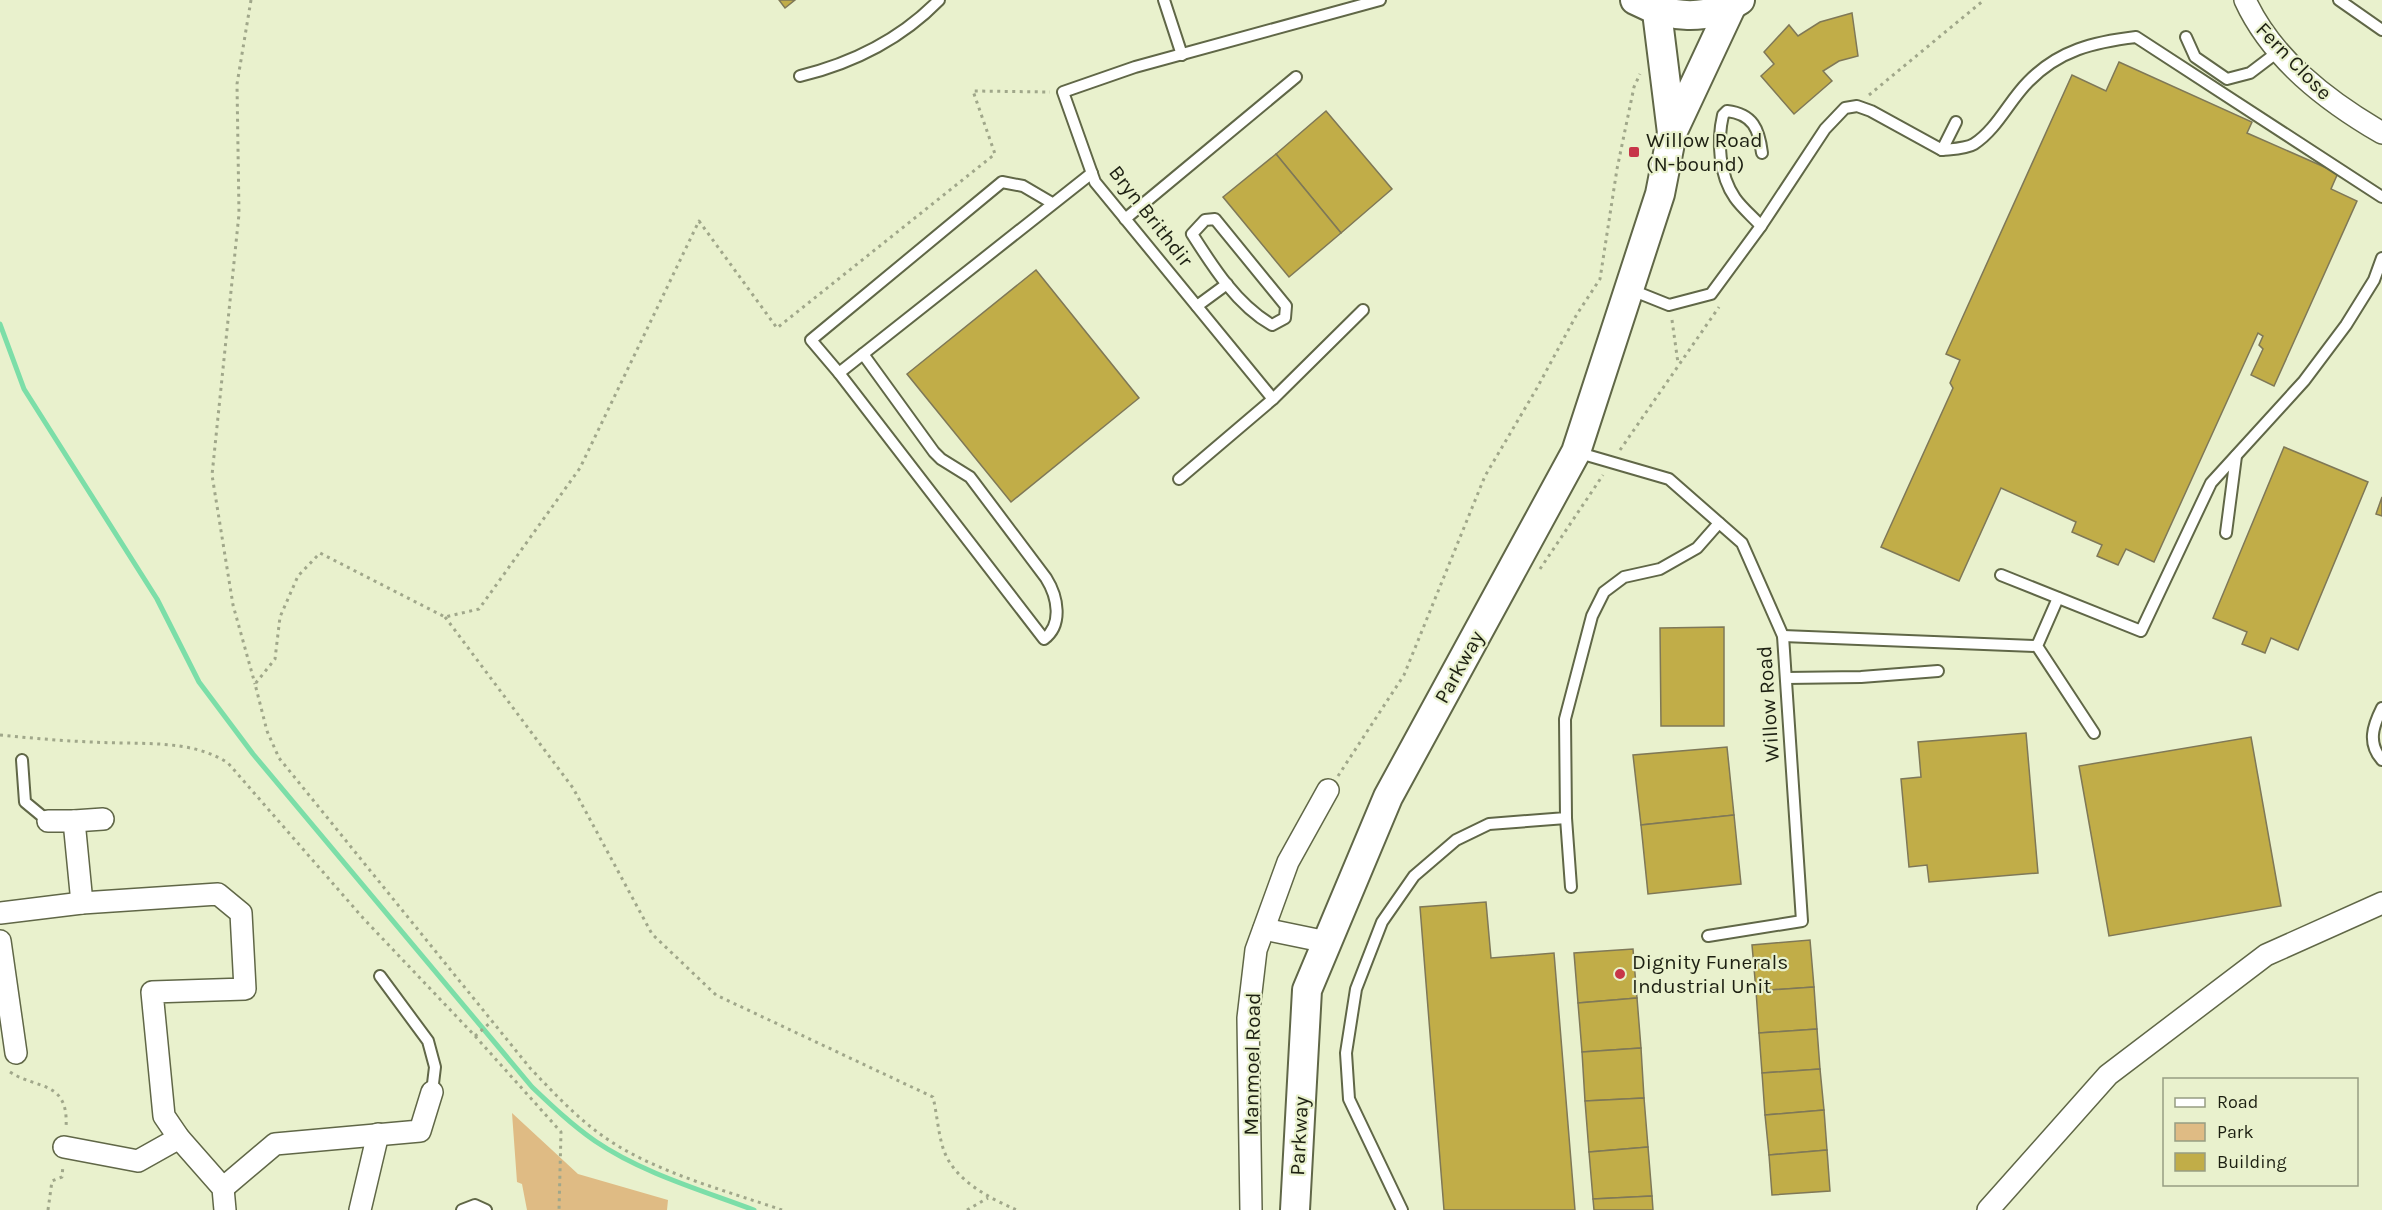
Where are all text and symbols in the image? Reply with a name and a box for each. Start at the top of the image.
street label: Fern Close [2251,17,2337,105]
place label: Willow Road (N-bound) [1646,128,1763,176]
marker: Willow Road (N-bound) [1627,145,1641,159]
street label: Bryn Brithdir [1104,161,1198,272]
street label: Parkway [1429,626,1489,707]
street label: Willow Road [1752,645,1784,763]
place label: Dignity Funerals Industrial Unit [1632,950,1788,998]
marker: Dignity Funerals Industrial Unit [1613,967,1627,981]
street label: Manmoel Road [1239,992,1265,1136]
legend [2163,1078,2358,1186]
text: Road [2217,1091,2258,1113]
street label: Parkway [1285,1096,1313,1176]
text: Park [2217,1121,2254,1143]
text: Building [2217,1151,2287,1173]

